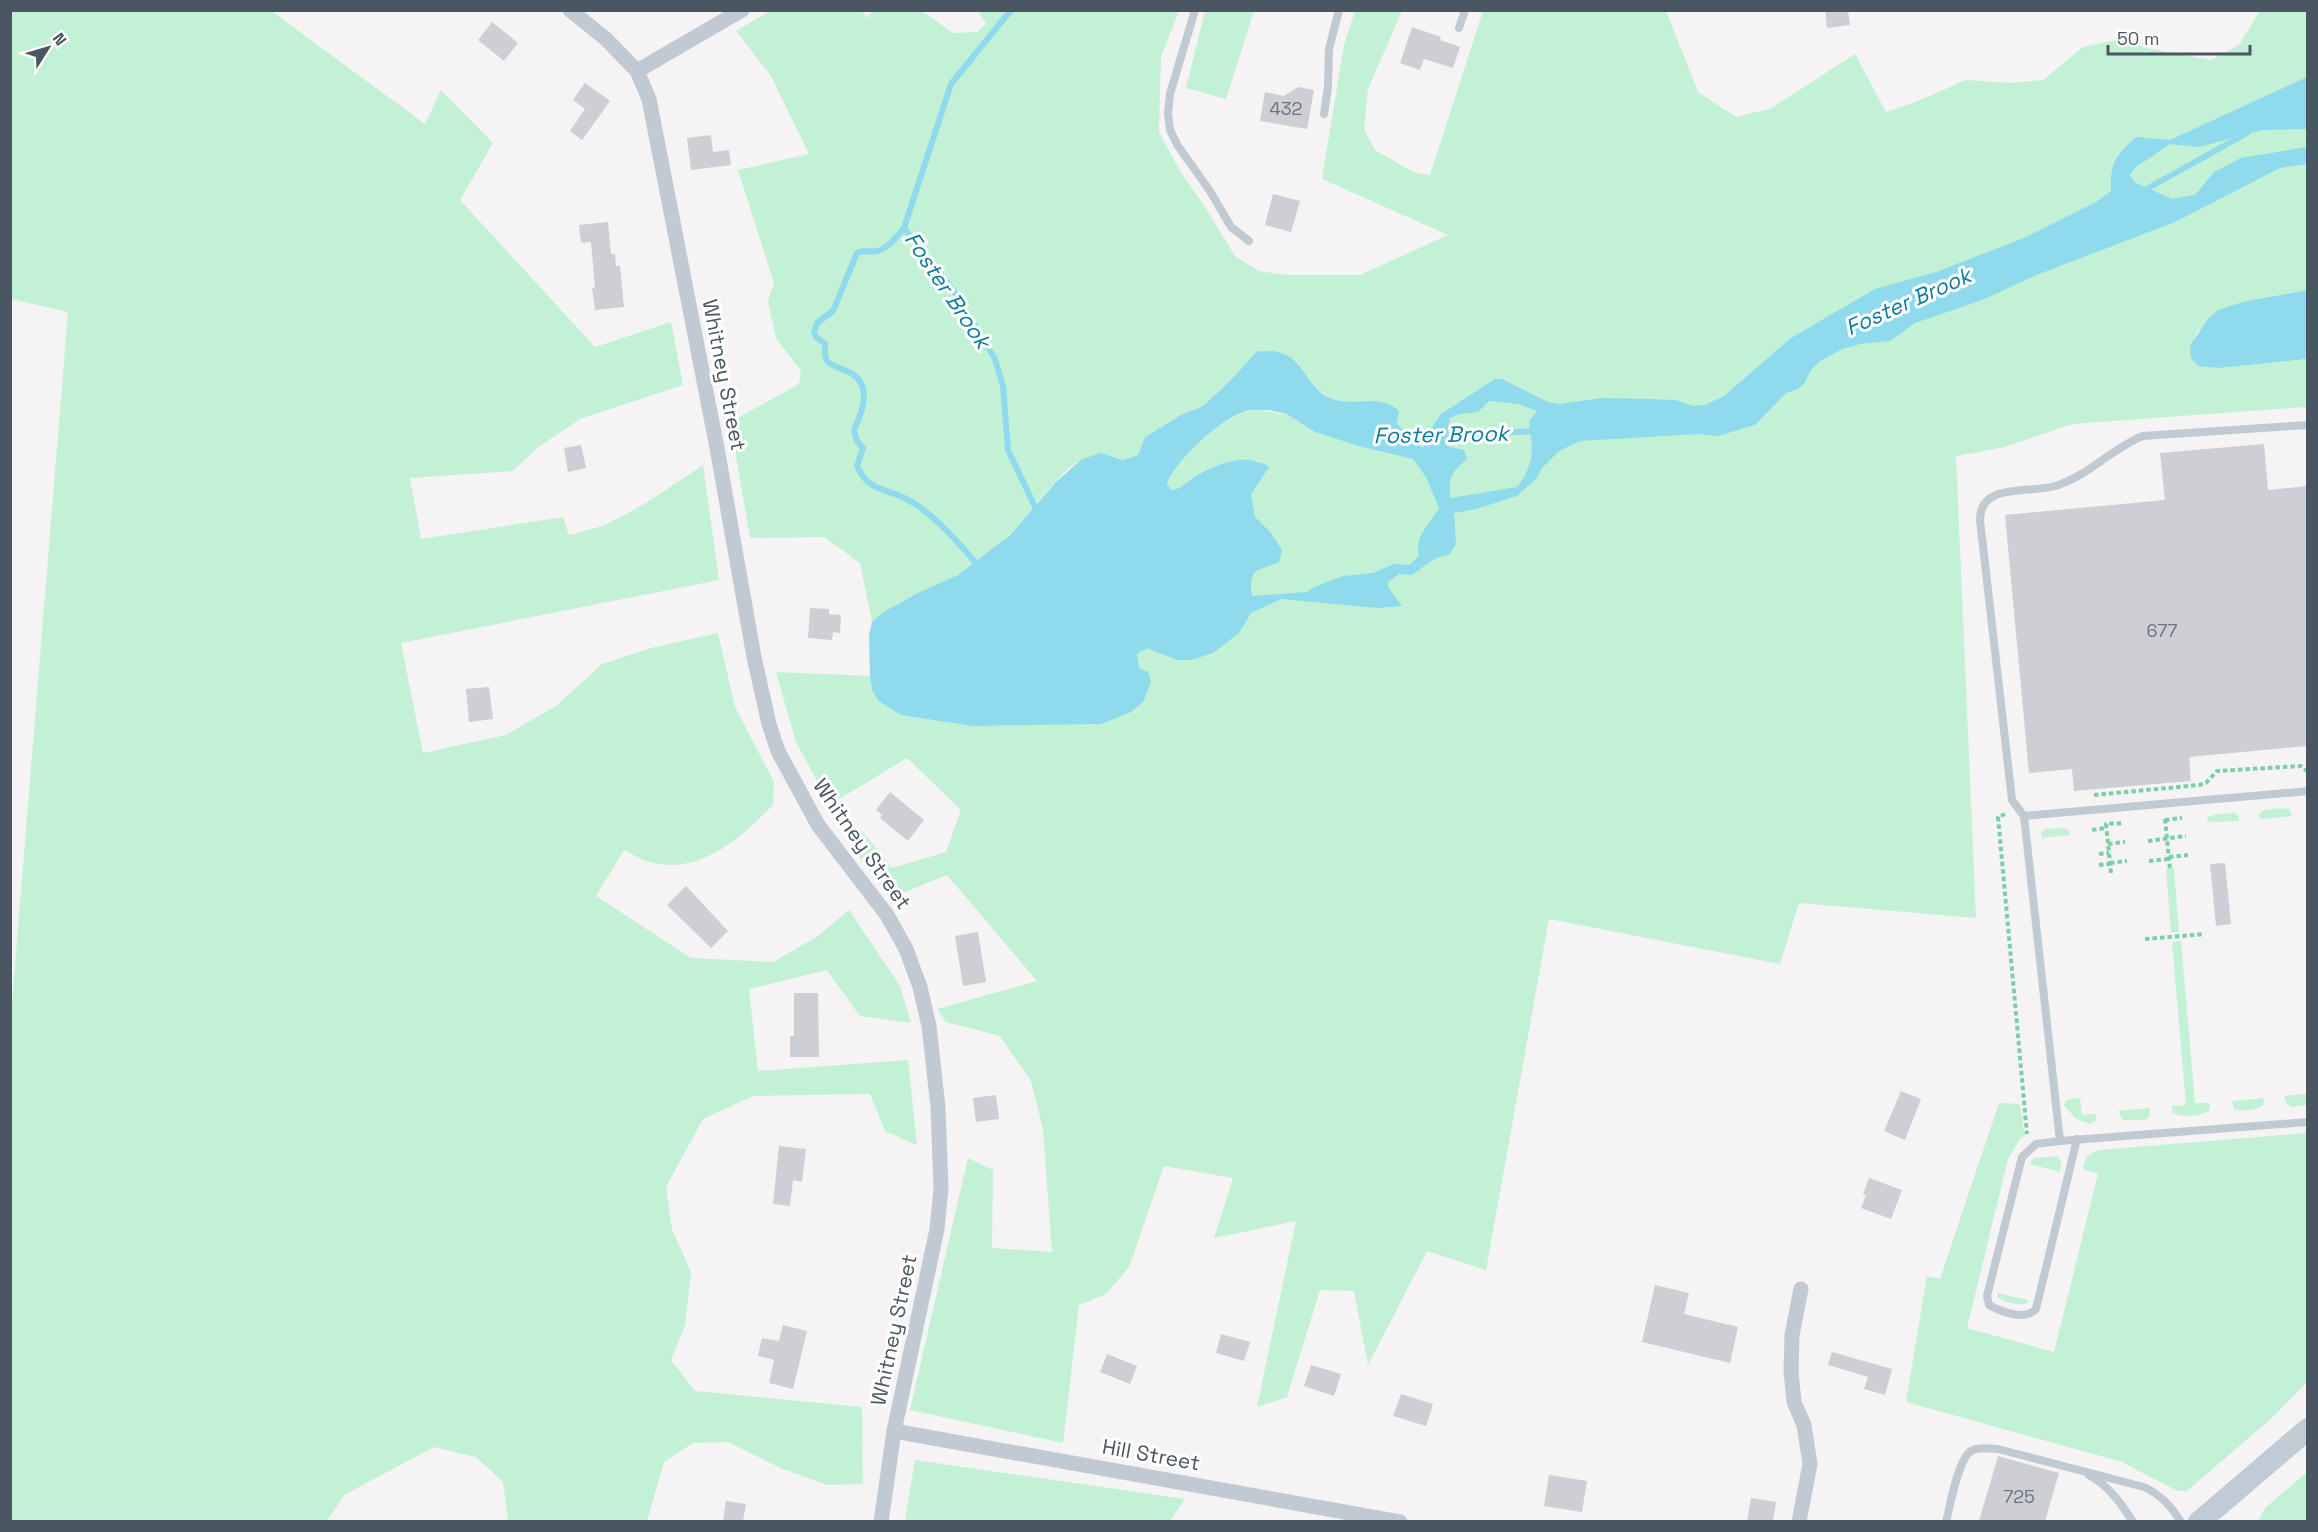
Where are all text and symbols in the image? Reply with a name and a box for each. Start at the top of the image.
north arrow [18,18,78,78]
scale bar [2108,18,2250,56]
text: 50 m [2117,27,2159,50]
text: N [48,29,71,50]
house number: 432 [1270,97,1302,120]
water label: Foster Brook [899,226,999,356]
water label: Foster Brook [1841,260,1977,341]
street label: Whitney Street [697,297,752,453]
water label: Foster Brook [1373,419,1511,449]
house number: 677 [2146,619,2178,642]
street label: Whitney Street [807,773,918,914]
street label: Whitney Street [864,1252,923,1408]
street label: Hill Street [1100,1433,1202,1476]
house number: 725 [2003,1485,2035,1508]

